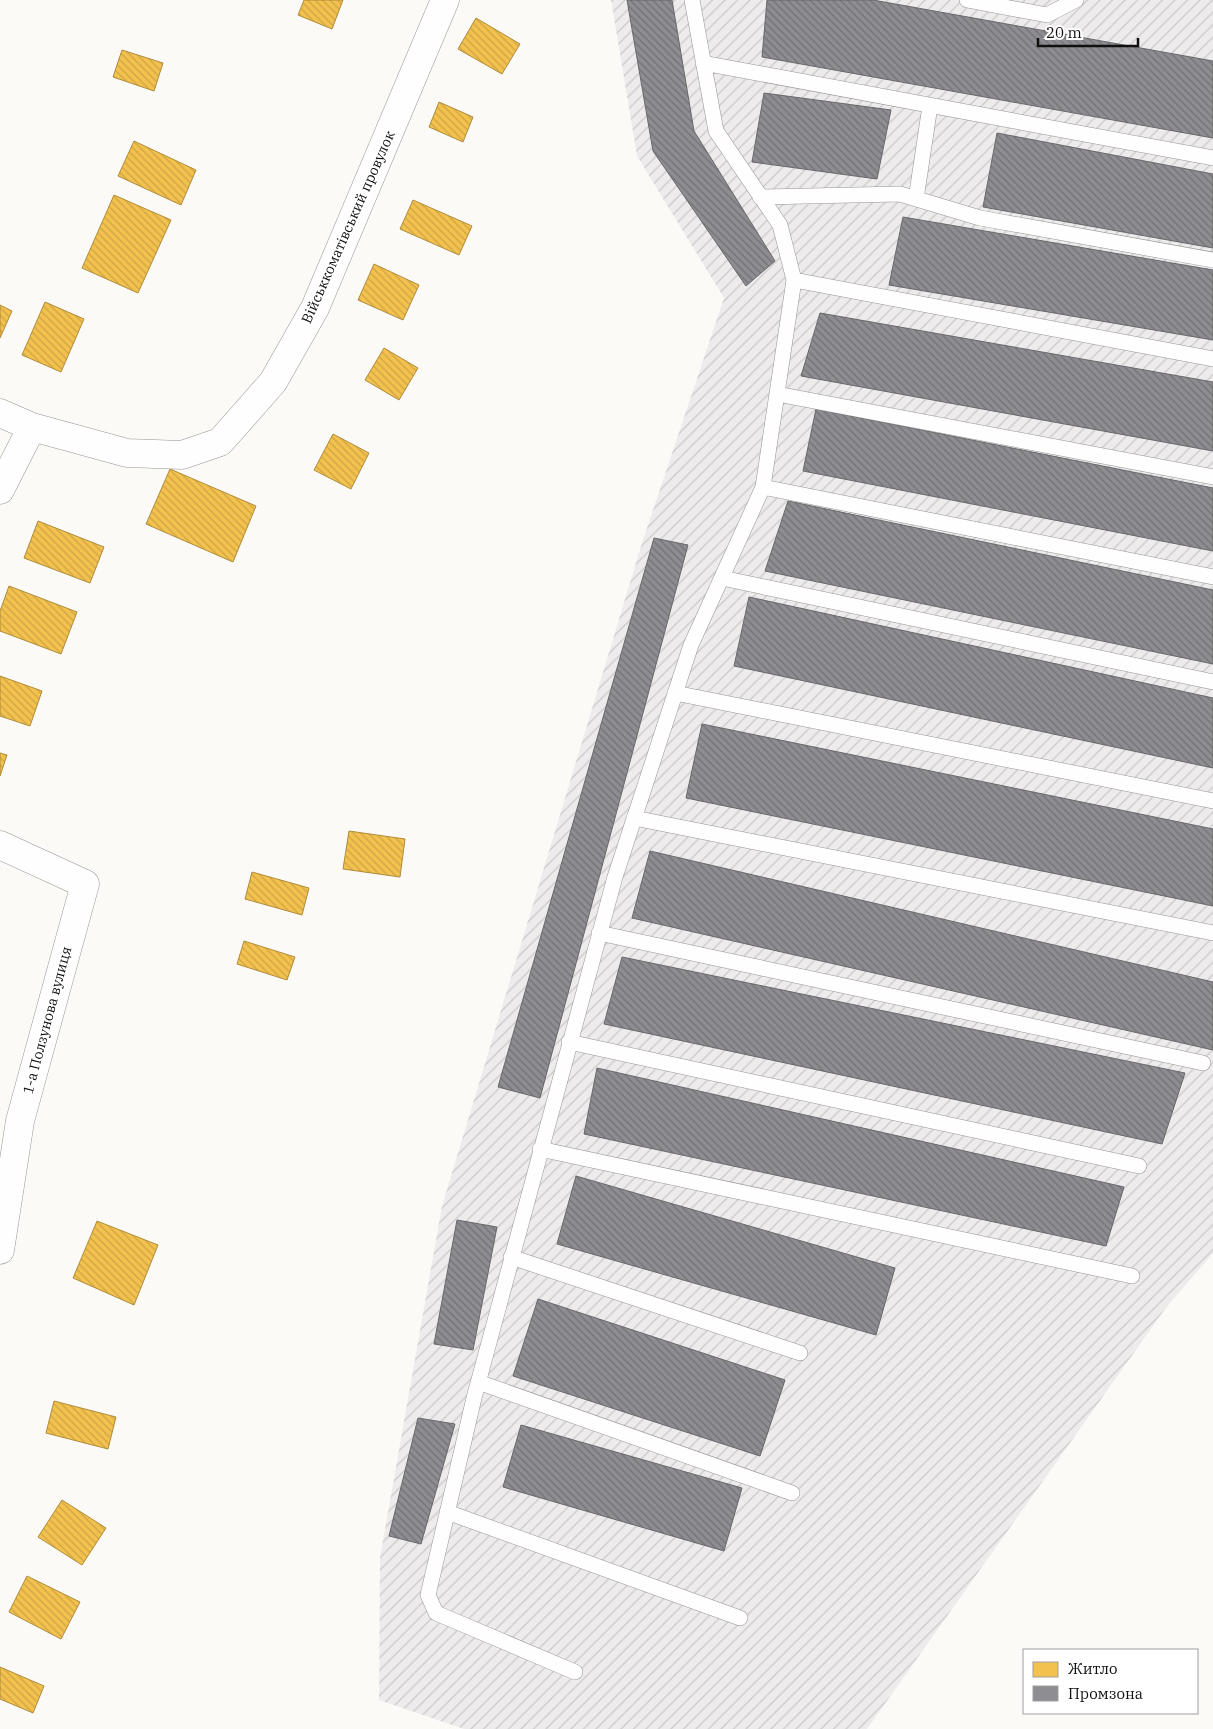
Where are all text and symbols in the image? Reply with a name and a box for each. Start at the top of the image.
scale bar [1038,15,1138,47]
text: 20 m [1046,23,1082,42]
street label: Військкоматівський провулок [297,128,399,326]
street label: 1-а Ползунова вулиця [19,944,75,1096]
legend [1023,1649,1198,1714]
text: Житло [1068,1659,1118,1678]
text: Промзона [1068,1684,1143,1703]

